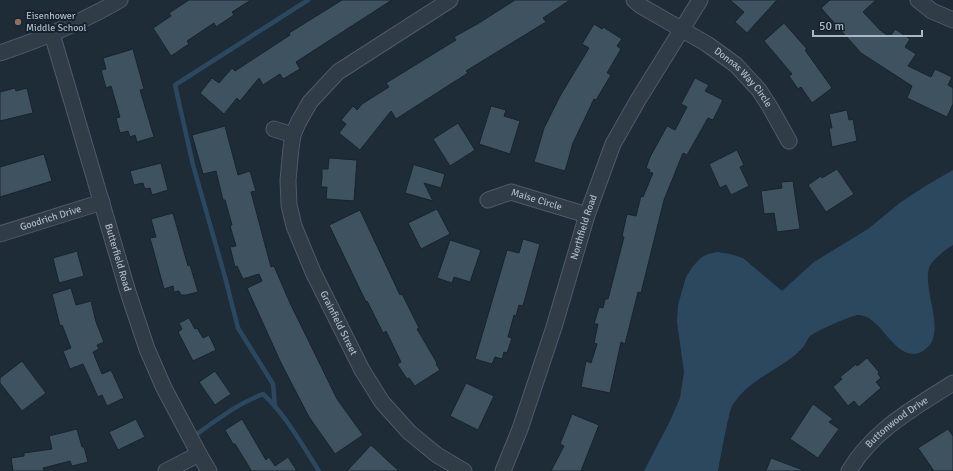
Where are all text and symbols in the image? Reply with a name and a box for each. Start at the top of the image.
place label: Eisenhower Middle School [26,10,87,34]
scale bar [813,12,922,38]
marker: Eisenhower Middle School [13,17,23,27]
text: 50 m [819,19,844,34]
street label: Donnas Way Circle [712,45,775,110]
street label: Maise Circle [510,186,563,213]
street label: Northfield Road [568,193,600,261]
street label: Goodrich Drive [18,203,83,233]
street label: Butterfield Road [102,222,134,293]
street label: Grainfield Street [317,289,360,358]
street label: Buttonwood Drive [863,394,930,450]

